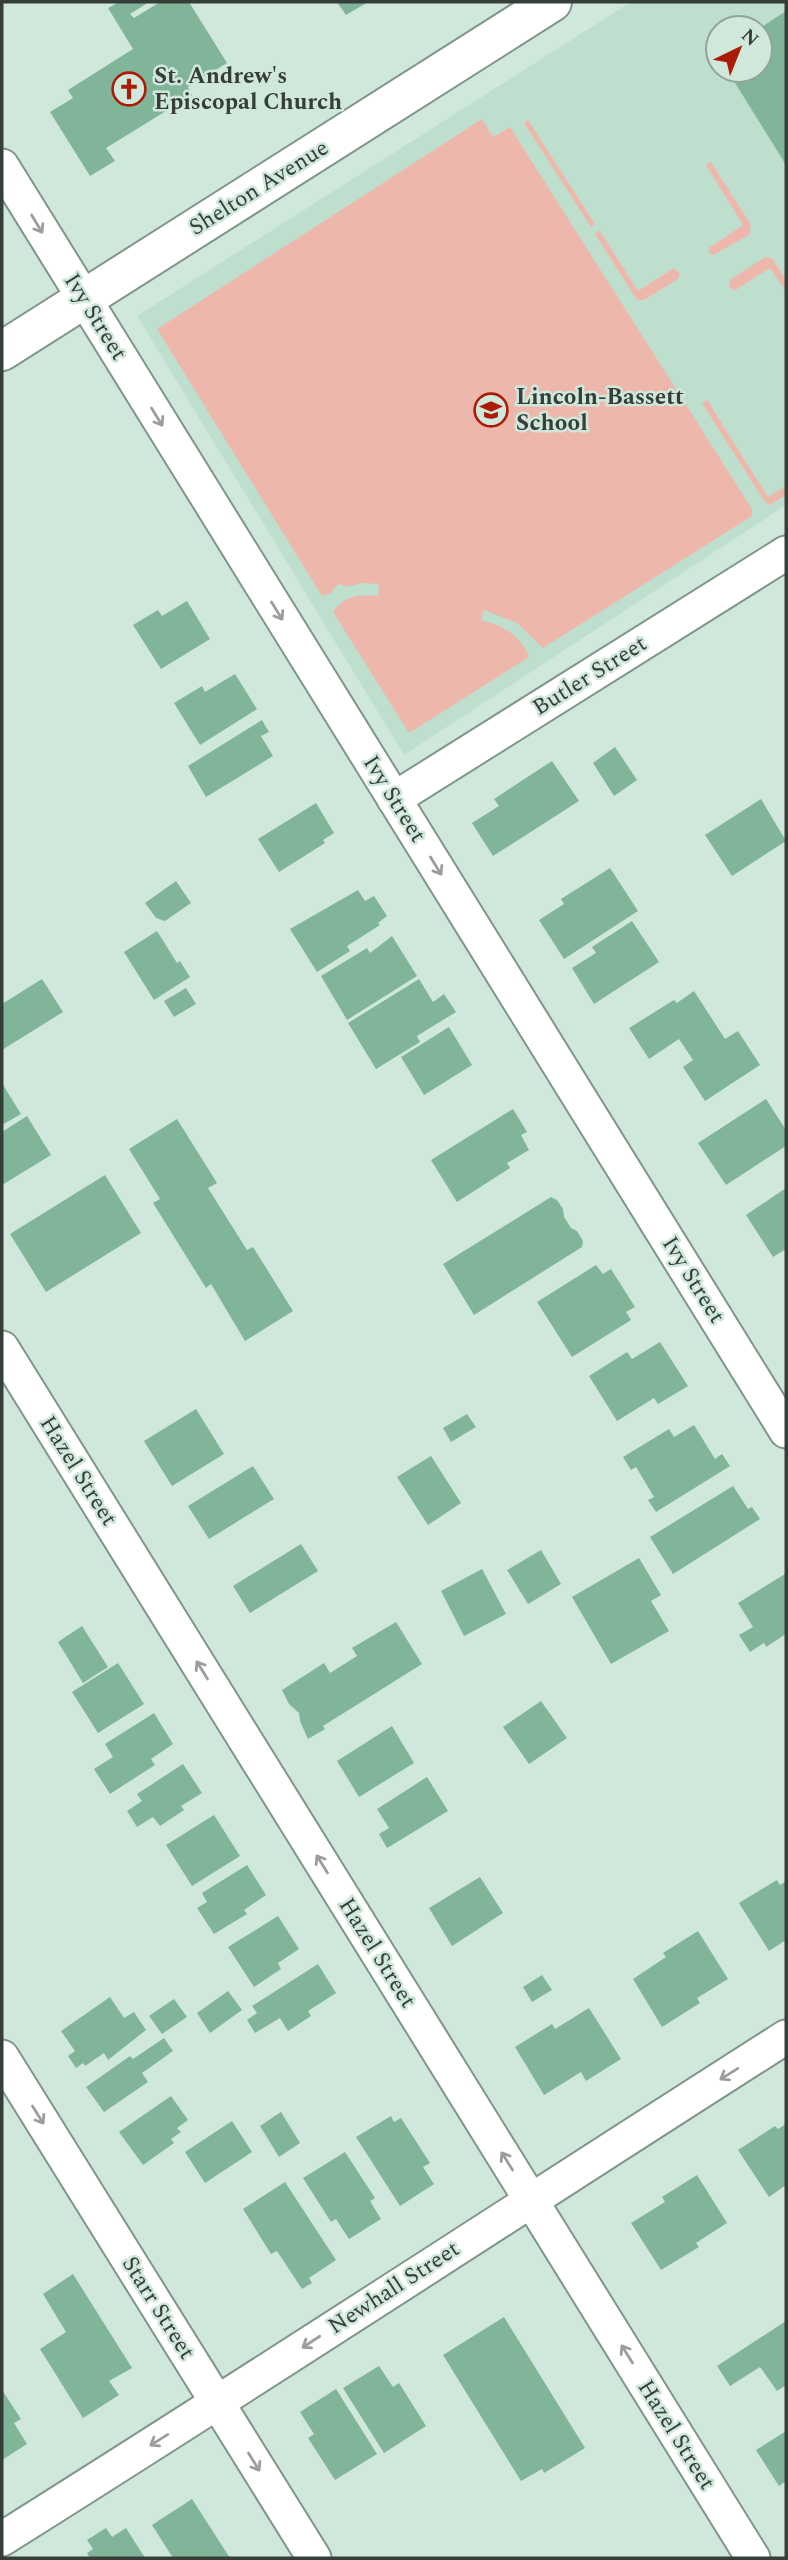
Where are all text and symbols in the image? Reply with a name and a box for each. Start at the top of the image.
north arrow [704,14,774,84]
text: N [734,22,765,54]
place label: St. Andrew's Episcopal Church [154,59,342,120]
church icon: St. Andrew's Episcopal Church [110,70,148,108]
street label: Shelton Avenue [182,131,336,245]
one-way arrow [31,213,45,233]
street label: Ivy Street [54,267,136,367]
place label: Lincoln-Bassett School [516,380,684,441]
school or university icon: Lincoln-Bassett School [472,391,510,429]
one-way arrow [150,407,164,427]
one-way arrow [270,600,284,620]
street label: Butler Street [526,627,654,725]
street label: Ivy Street [353,749,435,849]
one-way arrow [429,856,443,876]
street label: Ivy Street [652,1230,734,1330]
street label: Hazel Street [30,1409,126,1533]
one-way arrow [195,1661,209,1681]
one-way arrow [315,1854,329,1874]
street label: Hazel Street [329,1891,425,2015]
one-way arrow [719,2067,739,2081]
one-way arrow [30,2105,45,2124]
one-way arrow [499,2152,514,2171]
street label: Newhall Street [321,2232,467,2344]
street label: Starr Street [112,2249,204,2367]
one-way arrow [301,2336,321,2350]
one-way arrow [619,2345,633,2365]
street label: Hazel Street [628,2373,724,2497]
one-way arrow [150,2433,170,2447]
one-way arrow [247,2451,261,2471]

